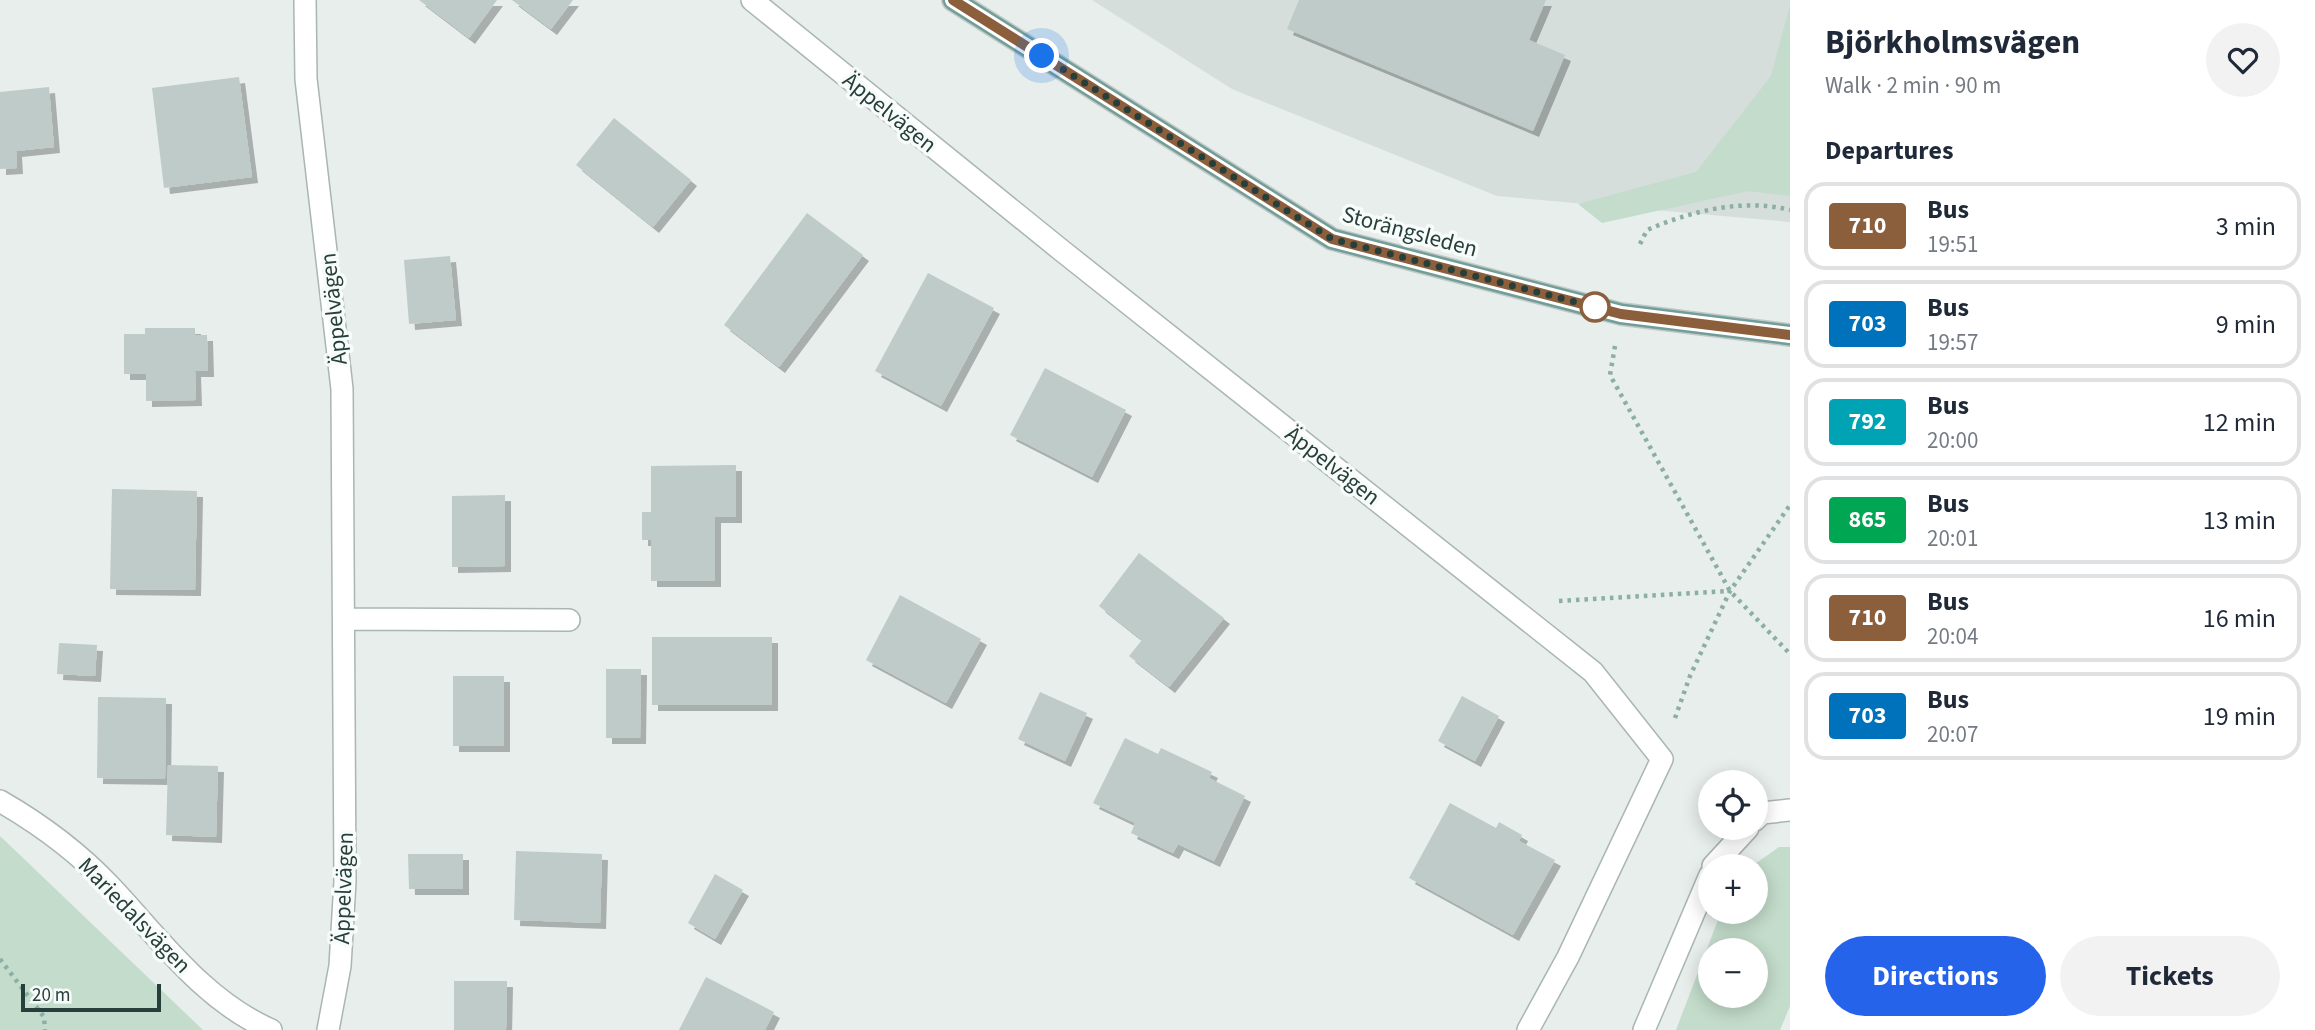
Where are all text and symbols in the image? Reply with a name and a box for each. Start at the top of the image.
text: Björkholmsvägen [1825,19,2080,66]
button: heart [2206,23,2280,97]
your location [1024,38,1059,73]
street label: Äppelvägen [836,64,944,161]
text: Walk · 2 min · 90 m [1825,69,2001,102]
text: Departures [1825,132,1953,169]
text: Bus [1927,191,1969,228]
street label: Storängsleden [1339,198,1481,265]
text: 710 [1848,208,1887,243]
text: 3 min [2216,208,2276,245]
text: 19:51 [1927,228,1978,261]
street label: Äppelvägen [311,251,356,367]
text: Bus [1927,289,1969,326]
unlabelled marker [1580,292,1610,322]
text: 703 [1848,306,1887,341]
text: 9 min [2216,306,2276,343]
text: 19:57 [1927,326,1978,359]
text: Bus [1927,387,1969,424]
text: 792 [1848,404,1887,439]
text: 12 min [2203,404,2276,441]
street label: Äppelvägen [1278,418,1387,513]
text: 20:00 [1927,424,1978,457]
text: Bus [1927,485,1969,522]
text: 865 [1848,502,1887,537]
text: 13 min [2203,502,2276,539]
text: 20:01 [1927,522,1978,555]
text: Bus [1927,583,1969,620]
text: 710 [1848,600,1887,635]
text: 16 min [2203,600,2276,637]
text: 20:04 [1927,620,1978,653]
text: Bus [1927,681,1969,718]
text: 703 [1848,698,1887,733]
text: 19 min [2203,698,2276,735]
text: 20:07 [1927,718,1978,751]
map controls [1698,770,1768,1008]
button: locate [1698,770,1768,840]
street label: Äppelvägen [325,831,362,945]
street label: Mariedalsvägen [71,850,199,981]
button: + [1698,854,1768,924]
button: Directions [1825,936,2046,1016]
button: Tickets [2060,936,2280,1016]
button: − [1698,938,1768,1008]
scale bar [21,981,161,1013]
text: 20 m [32,982,70,1009]

